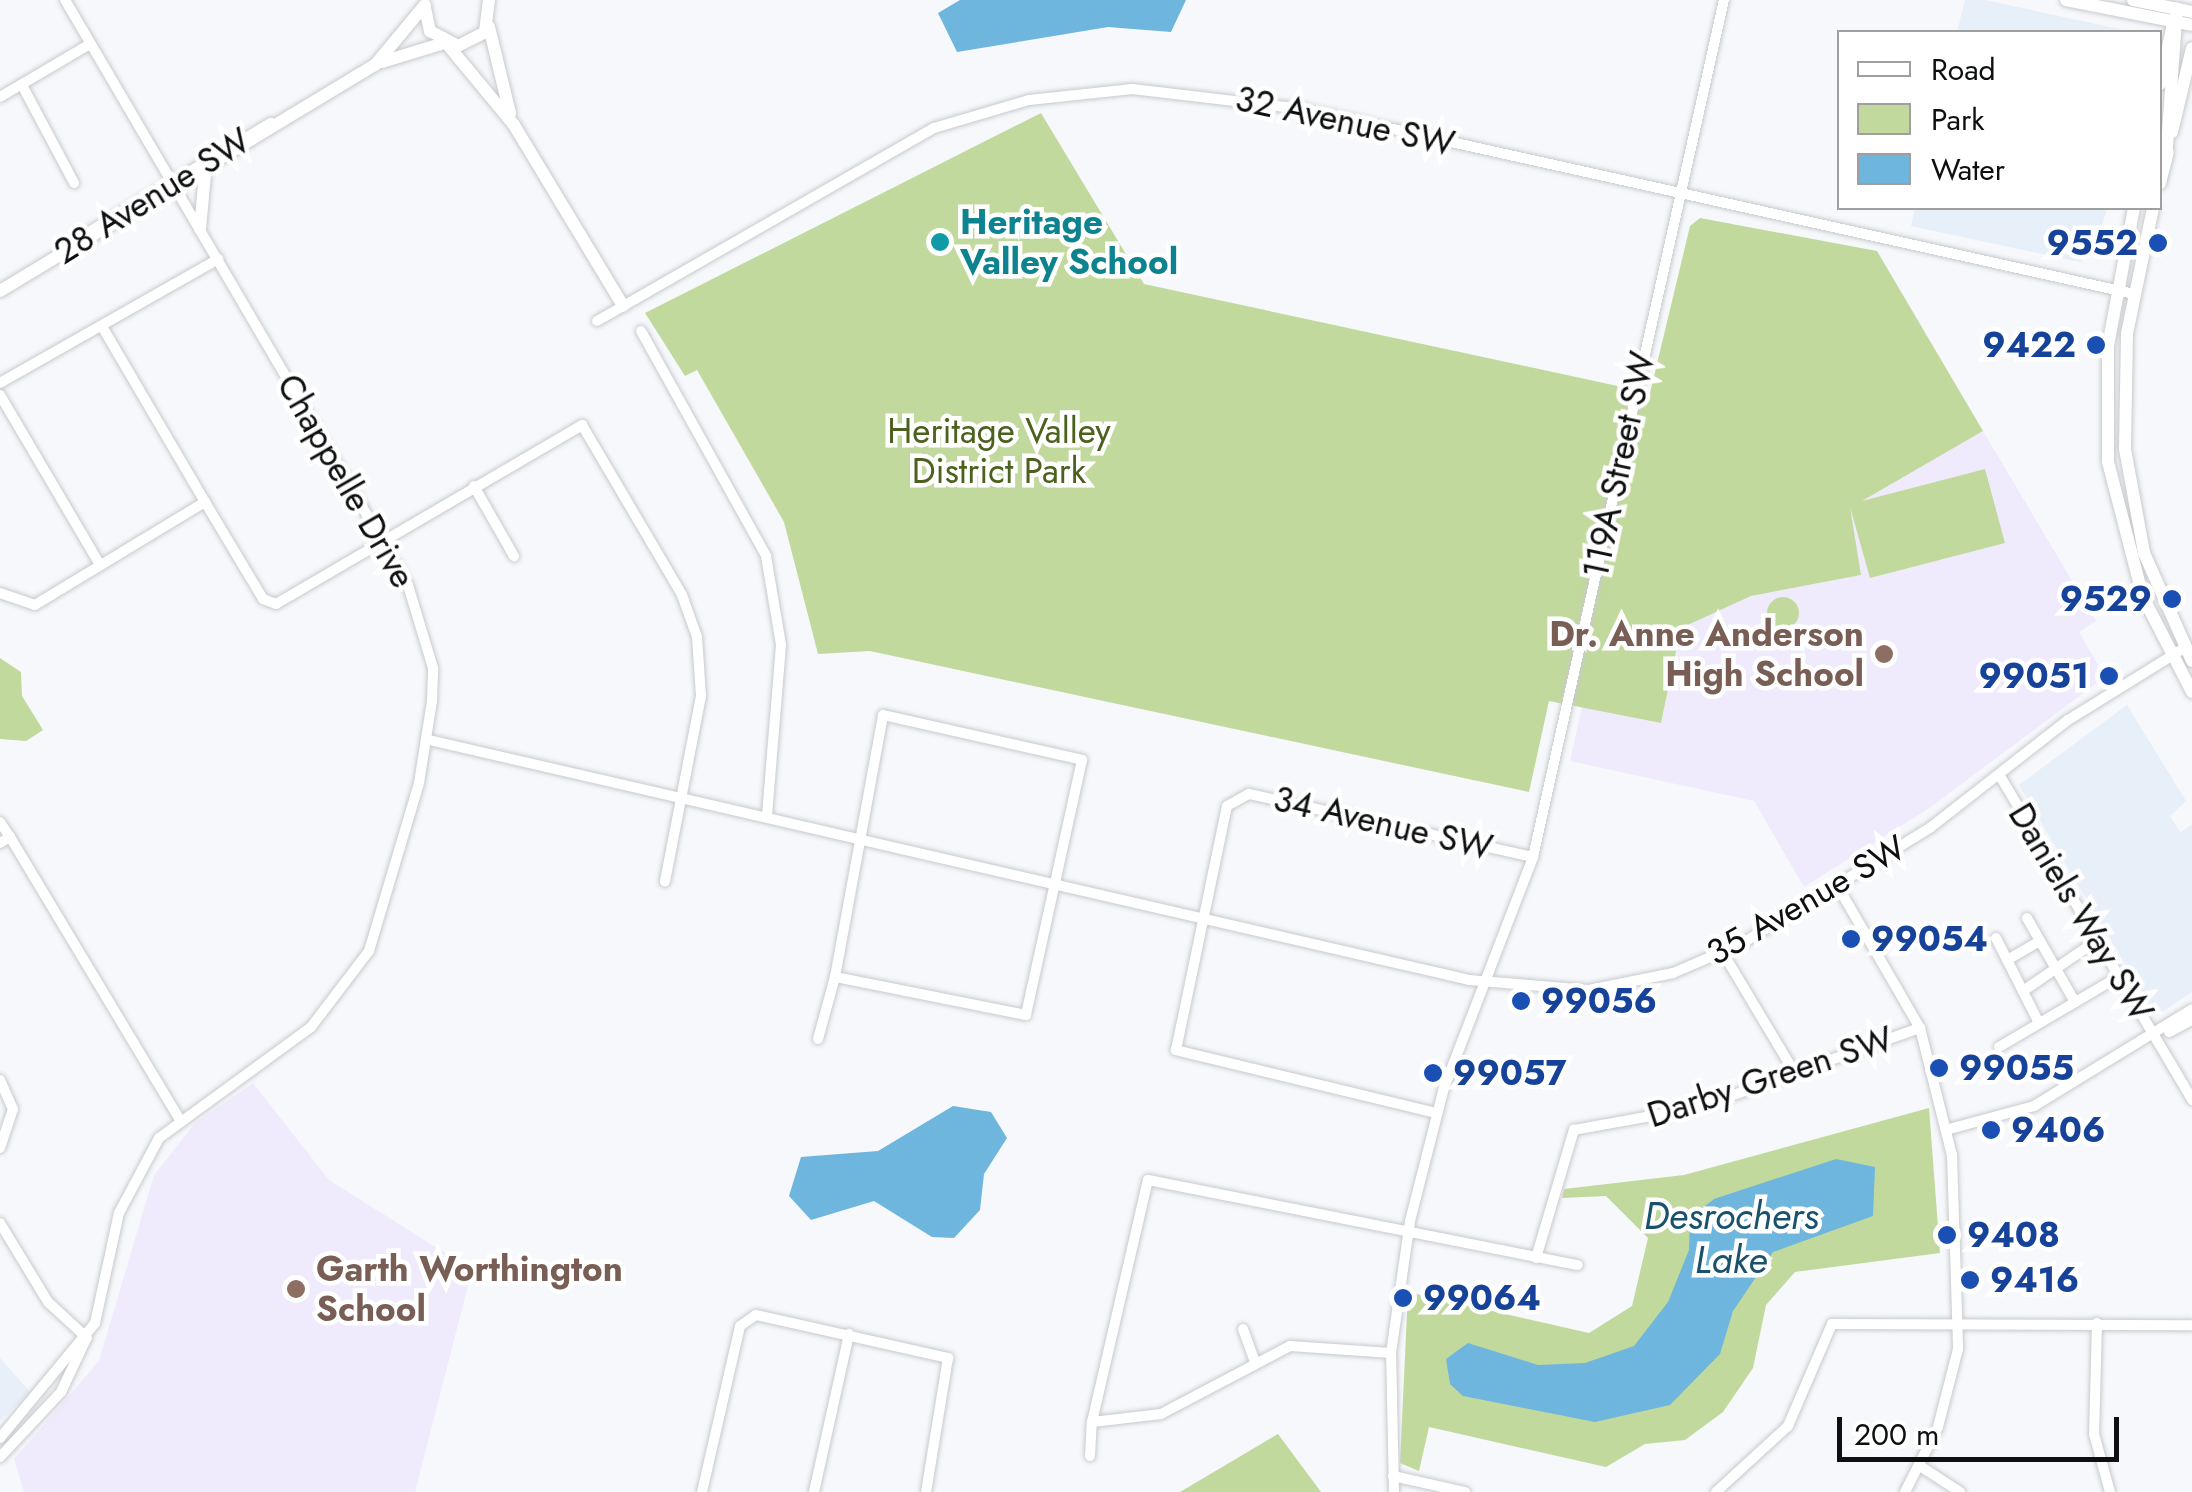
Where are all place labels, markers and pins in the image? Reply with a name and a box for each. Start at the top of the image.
place label: Heritage Valley School [960,201,1178,283]
place label: 9552 [2046,222,2138,264]
marker: Heritage Valley School [929,231,951,253]
marker: 9552 [2147,232,2169,254]
place label: 9422 [1982,324,2076,366]
marker: 9422 [2085,334,2107,356]
place label: 9529 [2060,578,2152,620]
marker: 9529 [2161,588,2183,610]
place label: Dr. Anne Anderson High School [1549,613,1864,695]
marker: Dr. Anne Anderson High School [1873,643,1895,665]
place label: 99051 [1979,655,2089,697]
marker: 99051 [2098,665,2120,687]
place label: 99054 [1871,918,1988,960]
marker: 99054 [1840,928,1862,950]
place label: 99056 [1541,980,1657,1022]
marker: 99056 [1510,990,1532,1012]
place label: 99055 [1959,1047,2074,1089]
place label: 99057 [1453,1052,1567,1094]
marker: 99055 [1928,1057,1950,1079]
marker: 99057 [1422,1062,1444,1084]
place label: 9406 [2011,1109,2105,1151]
marker: 9406 [1980,1119,2002,1141]
place label: 9408 [1967,1214,2060,1256]
marker: 9408 [1936,1224,1958,1246]
place label: Garth Worthington School [316,1248,623,1330]
place label: 9416 [1990,1259,2079,1301]
marker: 9416 [1959,1269,1981,1291]
place label: 99064 [1423,1277,1541,1319]
marker: Garth Worthington School [285,1278,307,1300]
marker: 99064 [1392,1287,1414,1309]

